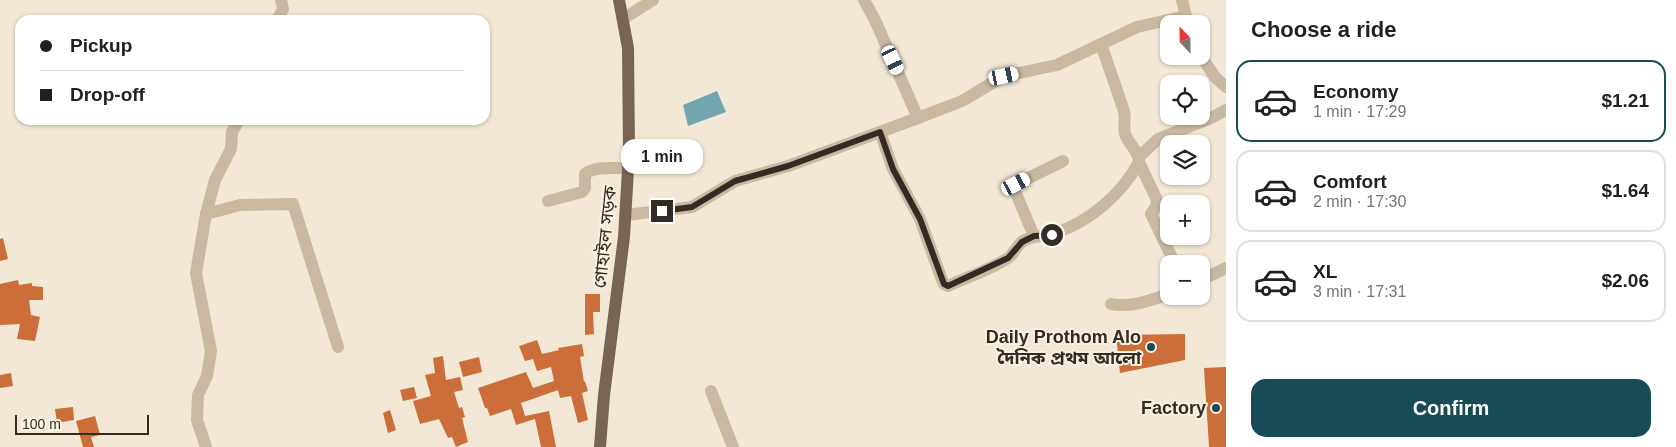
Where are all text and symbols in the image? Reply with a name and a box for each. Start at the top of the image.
north arrow [1160,15,1210,65]
map controls [1160,15,1210,305]
text: Choose a ride [1251,17,1396,42]
text: Pickup [70,35,132,56]
car [879,43,906,77]
car [987,66,1020,86]
button: locate [1160,75,1210,125]
icon: car [1253,79,1298,124]
text: Economy [1313,81,1399,102]
text: Drop-off [70,84,145,105]
text: $1.21 [1601,90,1649,111]
text: 1 min · 17:29 [1313,103,1406,120]
button: layers [1160,135,1210,185]
callout: 1 min [621,138,703,174]
text: 1 min [641,148,683,165]
icon: car [1253,169,1298,214]
car [999,171,1032,197]
text: Comfort [1313,171,1387,192]
text: $1.64 [1601,180,1649,201]
street label: গোহাইল সড়ক [590,184,620,289]
text: 2 min · 17:30 [1313,193,1406,210]
button: + [1160,195,1210,245]
route end [651,200,673,222]
route start [1041,224,1063,246]
button: − [1160,255,1210,305]
icon: car [1253,259,1298,304]
text: XL [1313,261,1337,282]
text: $2.06 [1601,270,1649,291]
text: 3 min · 17:31 [1313,283,1406,300]
place label: Daily Prothom Alo দৈনিক প্রথম আলো [986,327,1142,368]
marker: Daily Prothom Alo দৈনিক প্রথম আলো [1145,341,1157,353]
button: Confirm [1251,379,1651,437]
place label: Factory [1141,398,1206,418]
marker: Factory [1210,402,1222,414]
scale bar [15,412,149,435]
text: 100 m [22,416,61,432]

